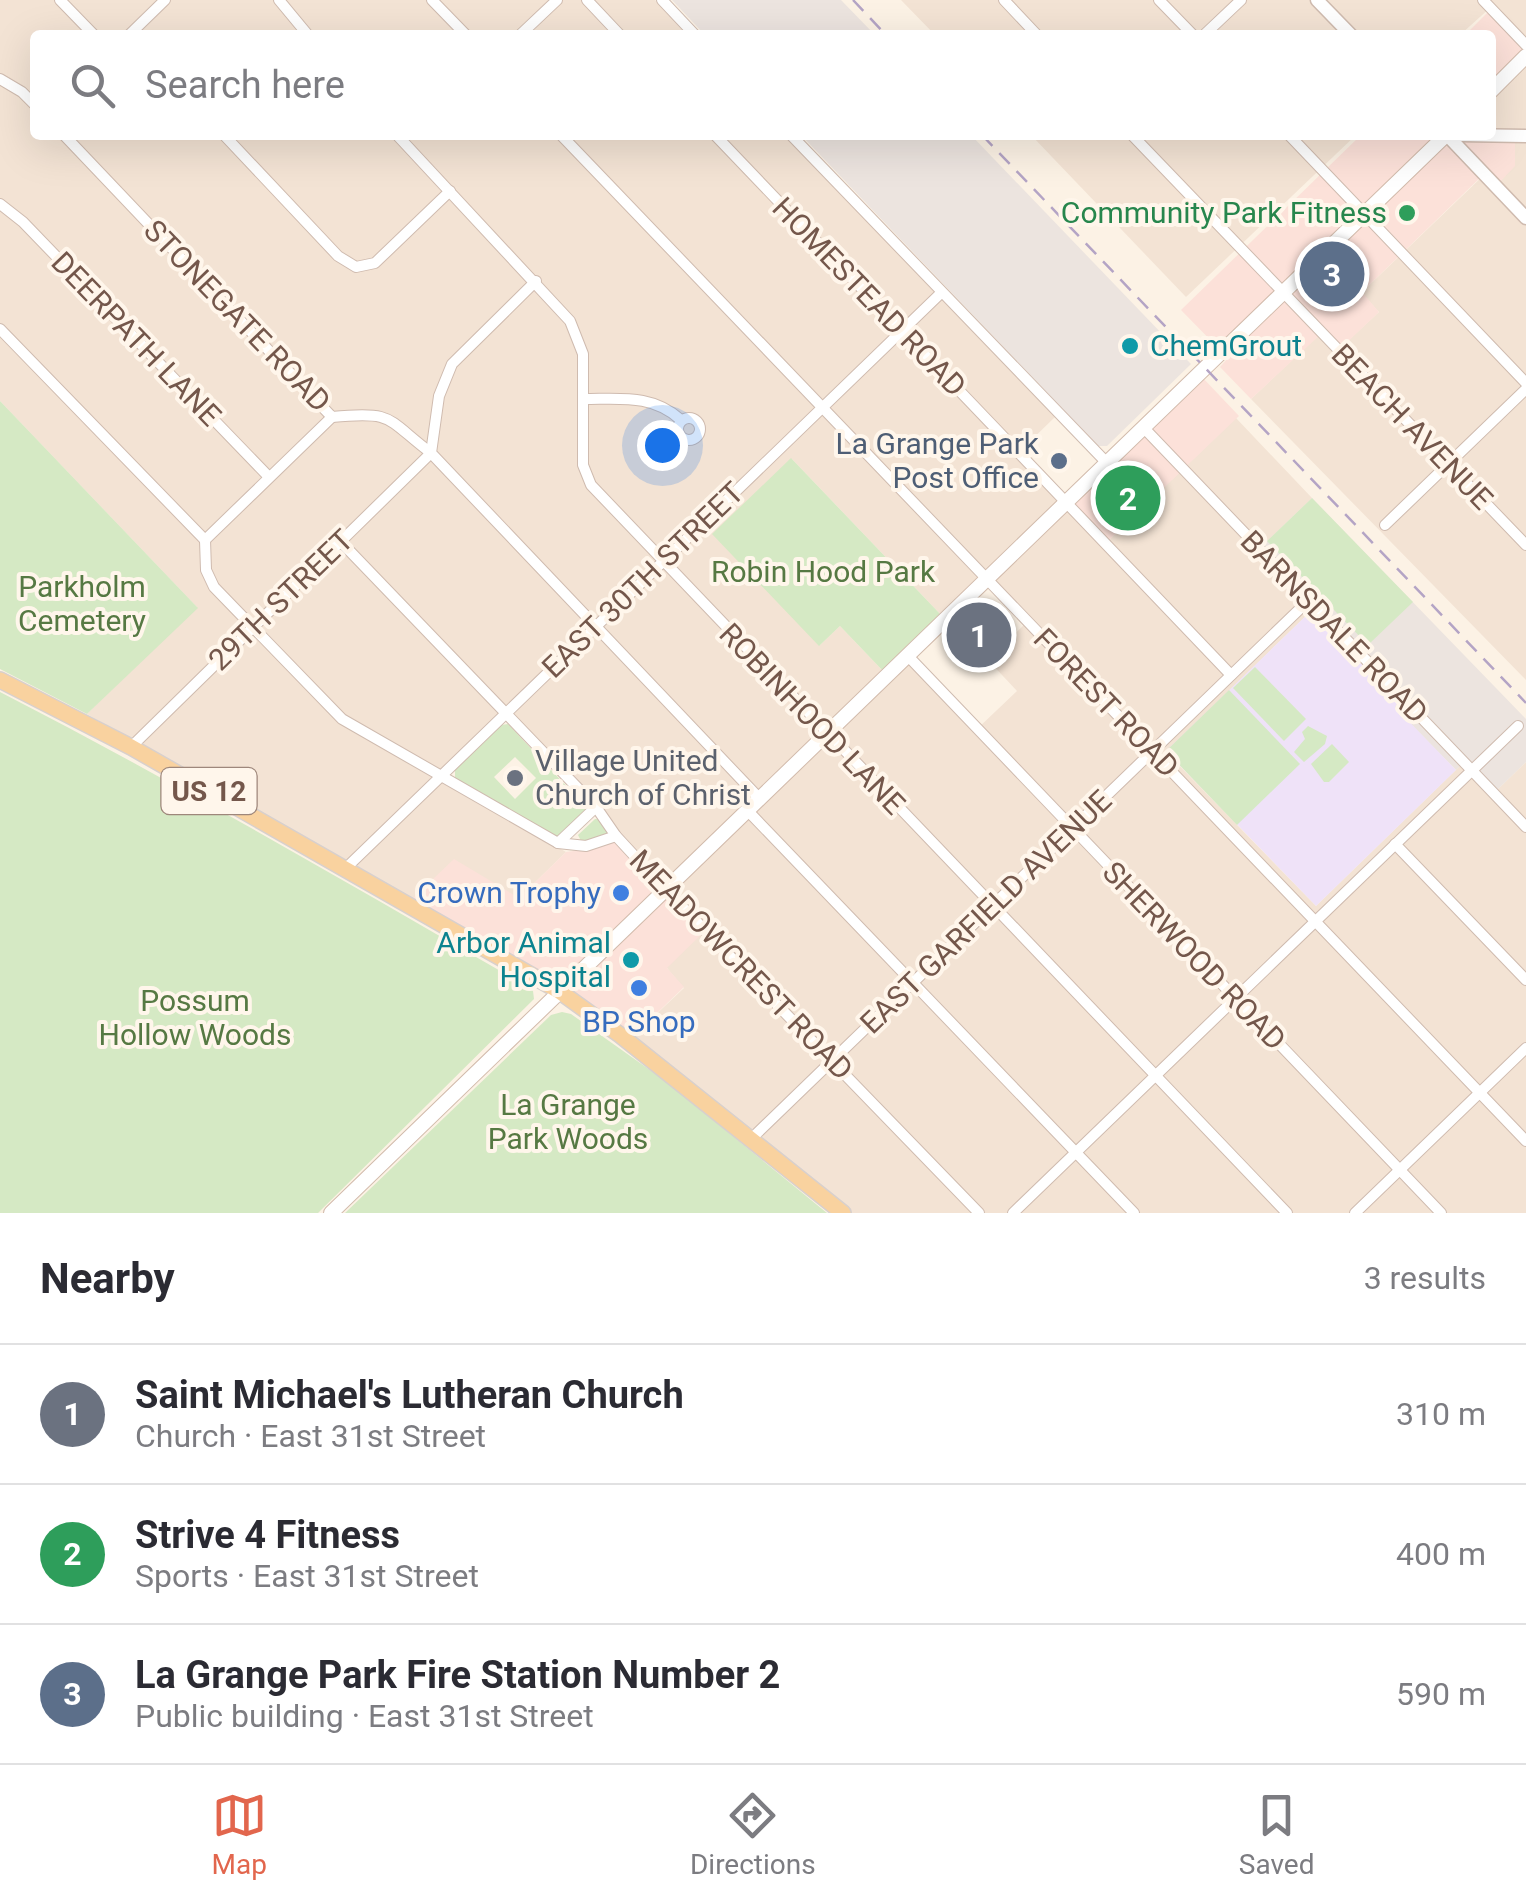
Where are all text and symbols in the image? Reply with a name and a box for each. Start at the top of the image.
search box [30,30,1496,140]
icon: search [65,58,120,113]
text: Search here [145,63,345,107]
street label: HOMESTEAD ROAD [765,190,973,403]
place label: Community Park Fitness [1061,195,1387,230]
marker: Community Park Fitness [1396,202,1418,224]
street label: STONEGATE ROAD [137,213,338,419]
pin: 3 [1300,236,1364,312]
street label: DEERPATH LANE [45,244,228,433]
place label: ChemGrout [1150,328,1302,363]
marker: ChemGrout [1119,335,1141,357]
street label: BEACH AVENUE [1325,337,1500,516]
your location [637,420,688,471]
place label: La Grange Park Post Office [836,426,1040,495]
marker: La Grange Park Post Office [1048,450,1070,472]
pin: 2 [1096,460,1160,536]
street label: EAST 30TH STREET [535,475,751,685]
street label: 29TH STREET [201,522,360,677]
street label: BARNSDALE ROAD [1234,523,1435,730]
park label: Robin Hood Park [711,554,936,589]
park label: Parkholm Cemetery [18,569,146,638]
pin: 1 [946,598,1012,672]
street label: ROBINHOOD LANE [712,616,912,821]
street label: FOREST ROAD [1027,621,1186,784]
place label: Village United Church of Christ [535,743,751,812]
marker: Village United Church of Christ [504,767,526,789]
road number: US 12 [162,768,256,814]
street label: EAST GARFIELD AVENUE [853,783,1118,1041]
street label: MEADOWCREST ROAD [623,843,860,1087]
street label: SHERWOOD ROAD [1096,854,1293,1057]
place label: Crown Trophy [417,875,601,910]
marker: Crown Trophy [610,882,632,904]
place label: Arbor Animal Hospital [436,925,611,994]
marker: Arbor Animal Hospital [620,949,642,971]
marker: BP Shop [628,977,650,999]
park label: Possum Hollow Woods [99,983,291,1052]
place label: BP Shop [582,1004,696,1039]
park label: La Grange Park Woods [488,1087,648,1156]
text: Nearby [40,1254,175,1303]
text: 3 results [1364,1259,1486,1297]
text: Saint Michael's Lutheran Church [135,1373,684,1417]
text: 1 [63,1395,82,1433]
text: 310 m [1396,1395,1486,1433]
text: Church · East 31st Street [135,1417,486,1455]
text: Strive 4 Fitness [135,1513,400,1557]
text: 2 [63,1535,82,1573]
text: 400 m [1396,1535,1486,1573]
text: Sports · East 31st Street [135,1557,479,1595]
text: La Grange Park Fire Station Number 2 [135,1653,780,1697]
text: 3 [63,1675,82,1713]
text: 590 m [1396,1675,1486,1713]
text: Public building · East 31st Street [135,1697,594,1735]
tab: Map [212,1788,267,1881]
tab: Directions [690,1788,816,1881]
tab: Saved [1239,1788,1314,1881]

